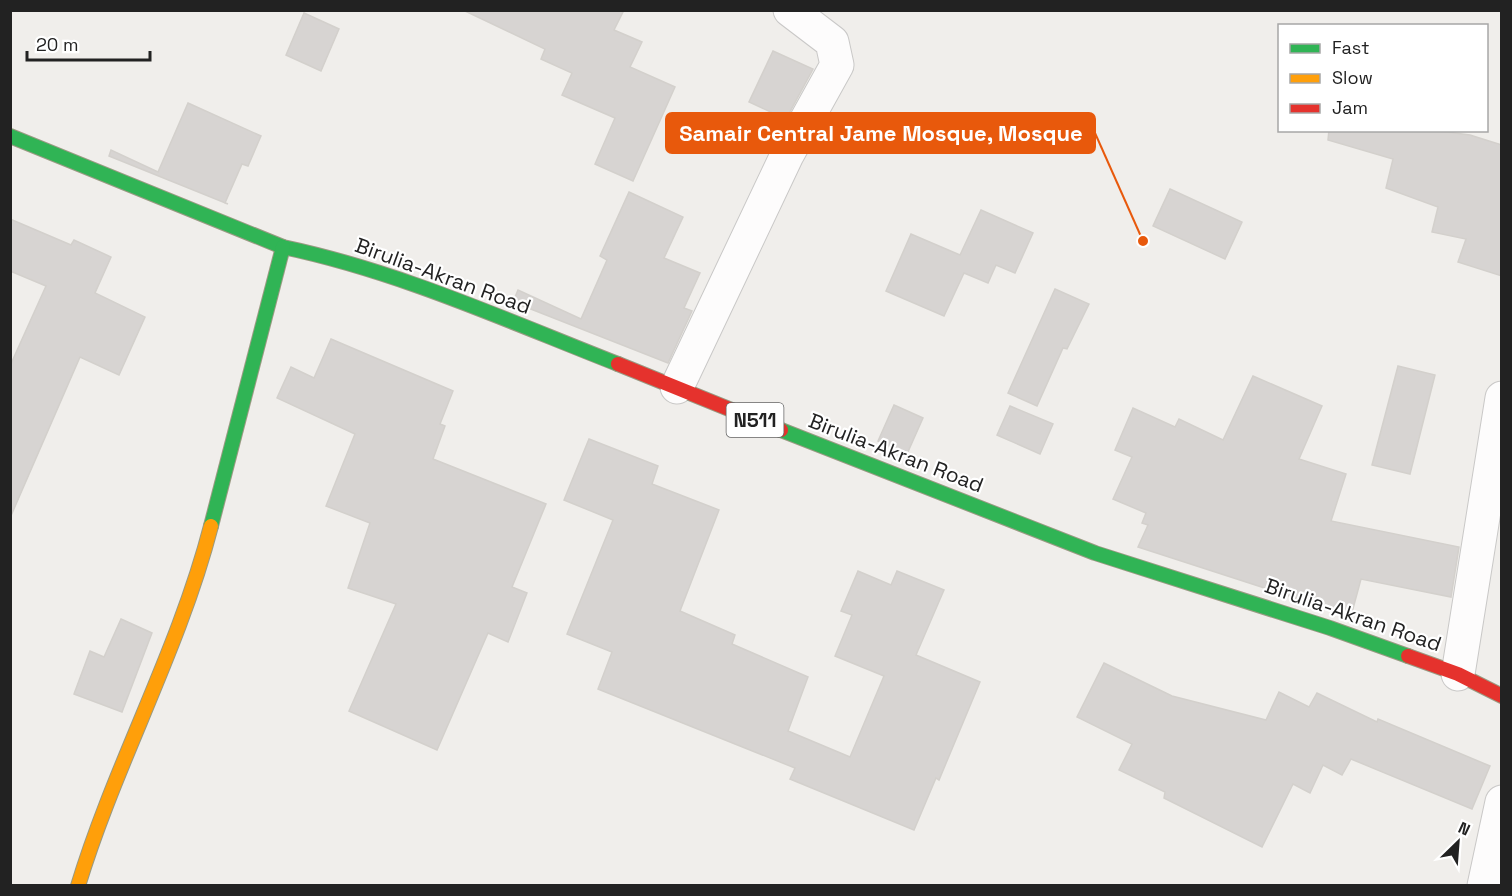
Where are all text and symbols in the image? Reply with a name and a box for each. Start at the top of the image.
scale bar [27,24,150,62]
legend [1278,24,1488,132]
text: 20 m [36,33,79,56]
text: Fast [1332,36,1369,59]
text: Slow [1332,66,1373,89]
text: Jam [1332,96,1368,119]
callout: Samair Central Jame Mosque, Mosque [666,113,1095,153]
text: Samair Central Jame Mosque, Mosque [679,119,1083,147]
street label: Birulia-Akran Road [352,231,535,320]
road number: N511 [726,403,783,437]
street label: Birulia-Akran Road [805,407,987,498]
street label: Birulia-Akran Road [1261,572,1445,657]
north arrow [1428,812,1488,872]
text: N [1455,817,1473,841]

